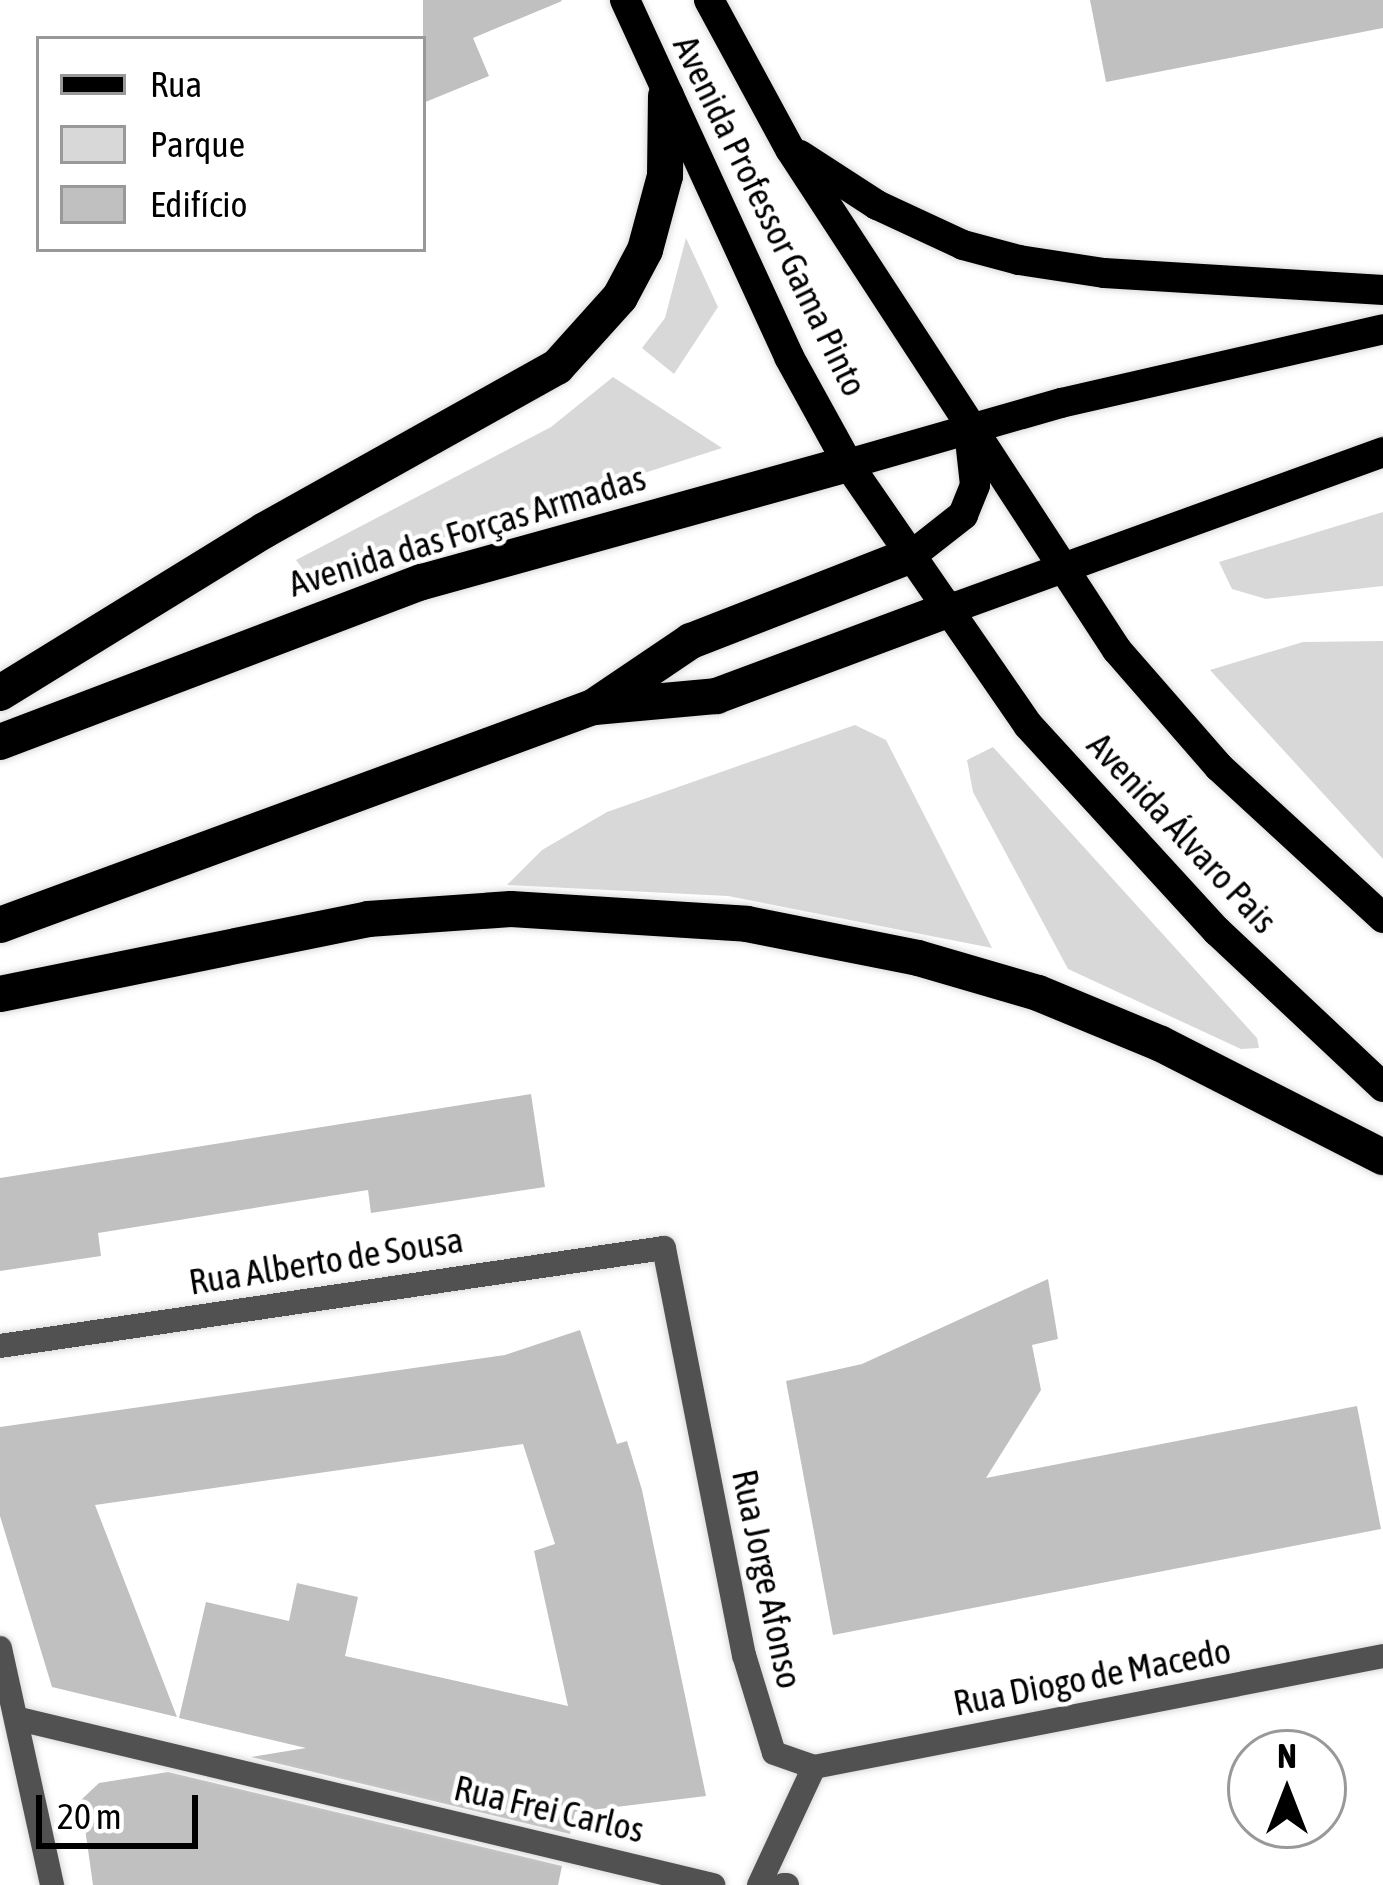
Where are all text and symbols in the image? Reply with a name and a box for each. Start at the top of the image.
street label: Avenida Professor Gama Pinto [664,29,876,403]
legend [36,36,426,252]
text: Rua [150,63,202,105]
text: Parque [150,123,245,165]
text: Edifício [150,183,247,225]
street label: Avenida das Forças Armadas [283,456,651,606]
street label: Avenida Álvaro Pais [1078,724,1286,942]
street label: Rua Alberto de Sousa [186,1218,466,1304]
street label: Rua Jorge Afonso [723,1466,811,1692]
street label: Rua Diogo de Macedo [950,1629,1234,1725]
north arrow [1227,1729,1347,1849]
text: N [1277,1737,1297,1775]
street label: Rua Frei Carlos [450,1766,648,1852]
scale bar [42,1771,204,1845]
text: 20 m [57,1795,122,1837]

